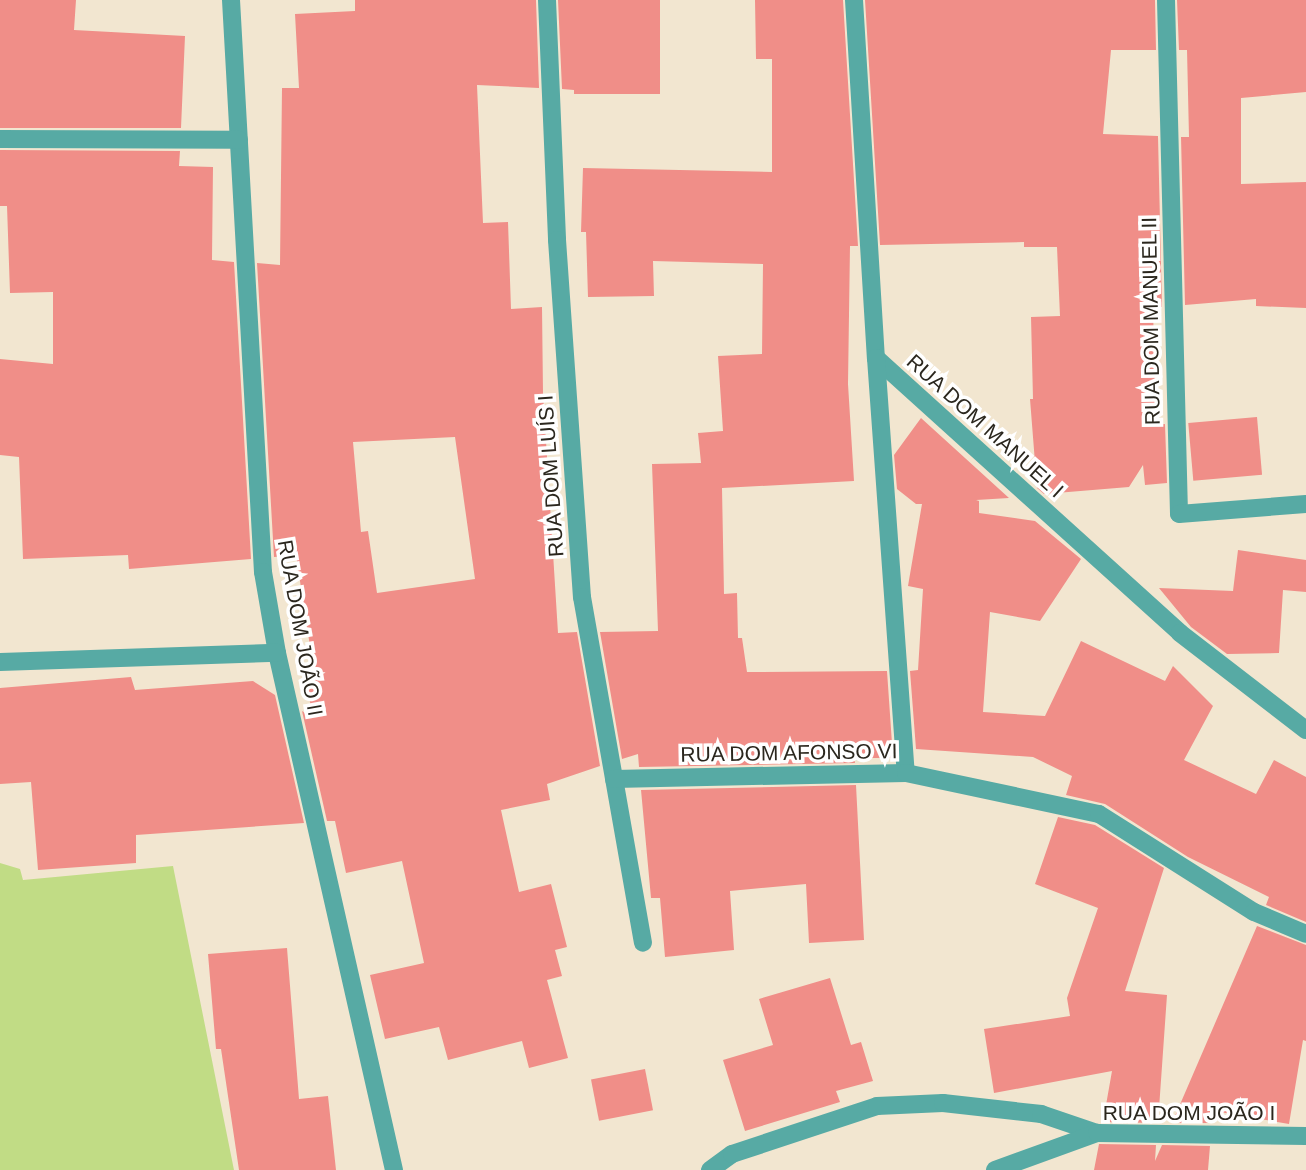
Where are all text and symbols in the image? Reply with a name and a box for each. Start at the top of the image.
street label: RUA DOM MANUEL II [1137,216,1165,426]
street label: RUA DOM MANUEL I [901,348,1069,504]
street label: RUA DOM LUÍS I [533,394,569,558]
street label: RUA DOM JOÃO II [272,537,328,719]
street label: RUA DOM AFONSO VI [679,738,899,768]
street label: RUA DOM JOÃO I [1102,1100,1276,1126]

